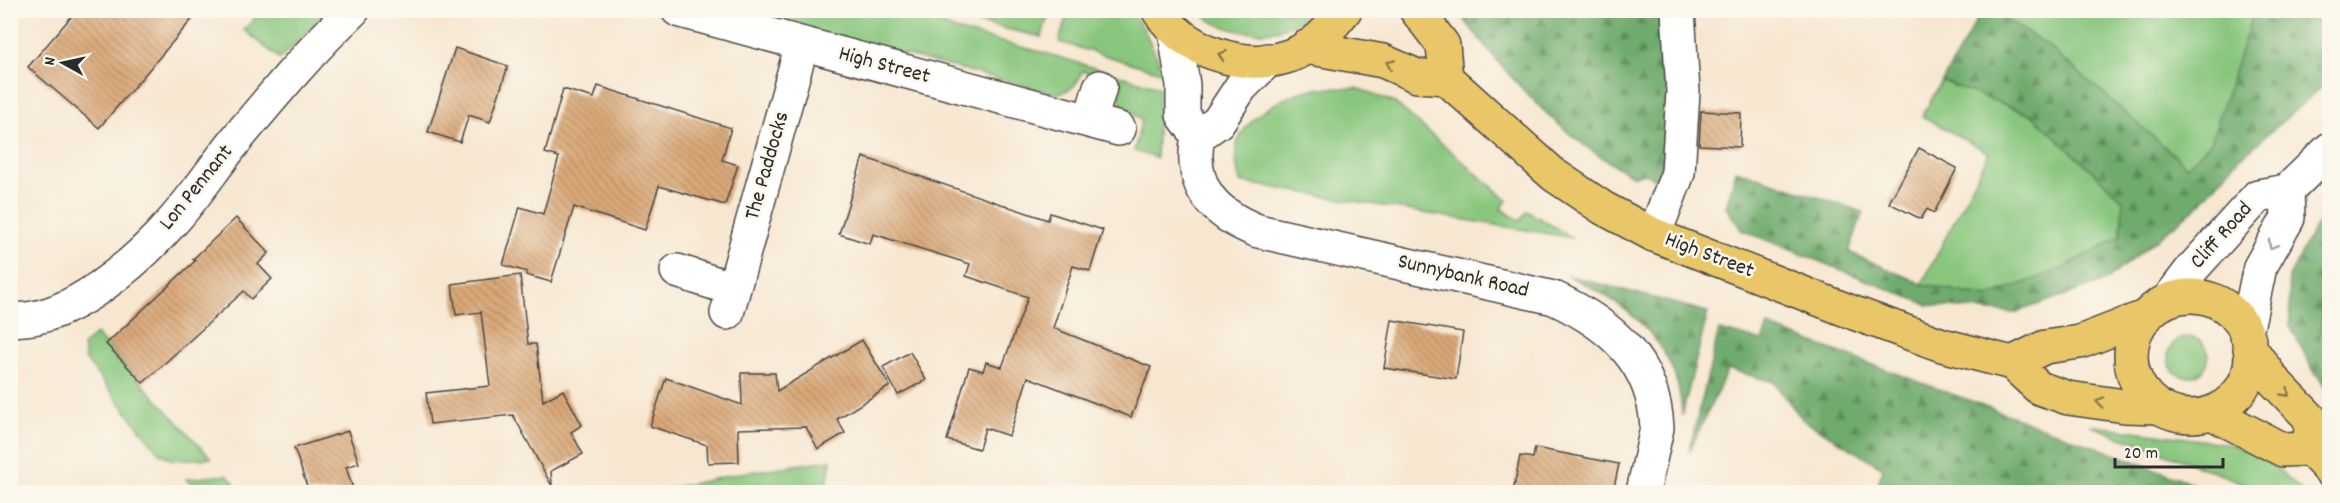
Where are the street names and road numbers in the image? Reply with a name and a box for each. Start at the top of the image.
street label: High Street [835,39,933,93]
street label: The Paddocks [738,108,798,224]
street label: Lon Pennant [153,138,241,238]
street label: Cliff Road [2183,195,2261,277]
street label: High Street [1660,225,1758,287]
street label: Sunnybank Road [1394,247,1532,307]

